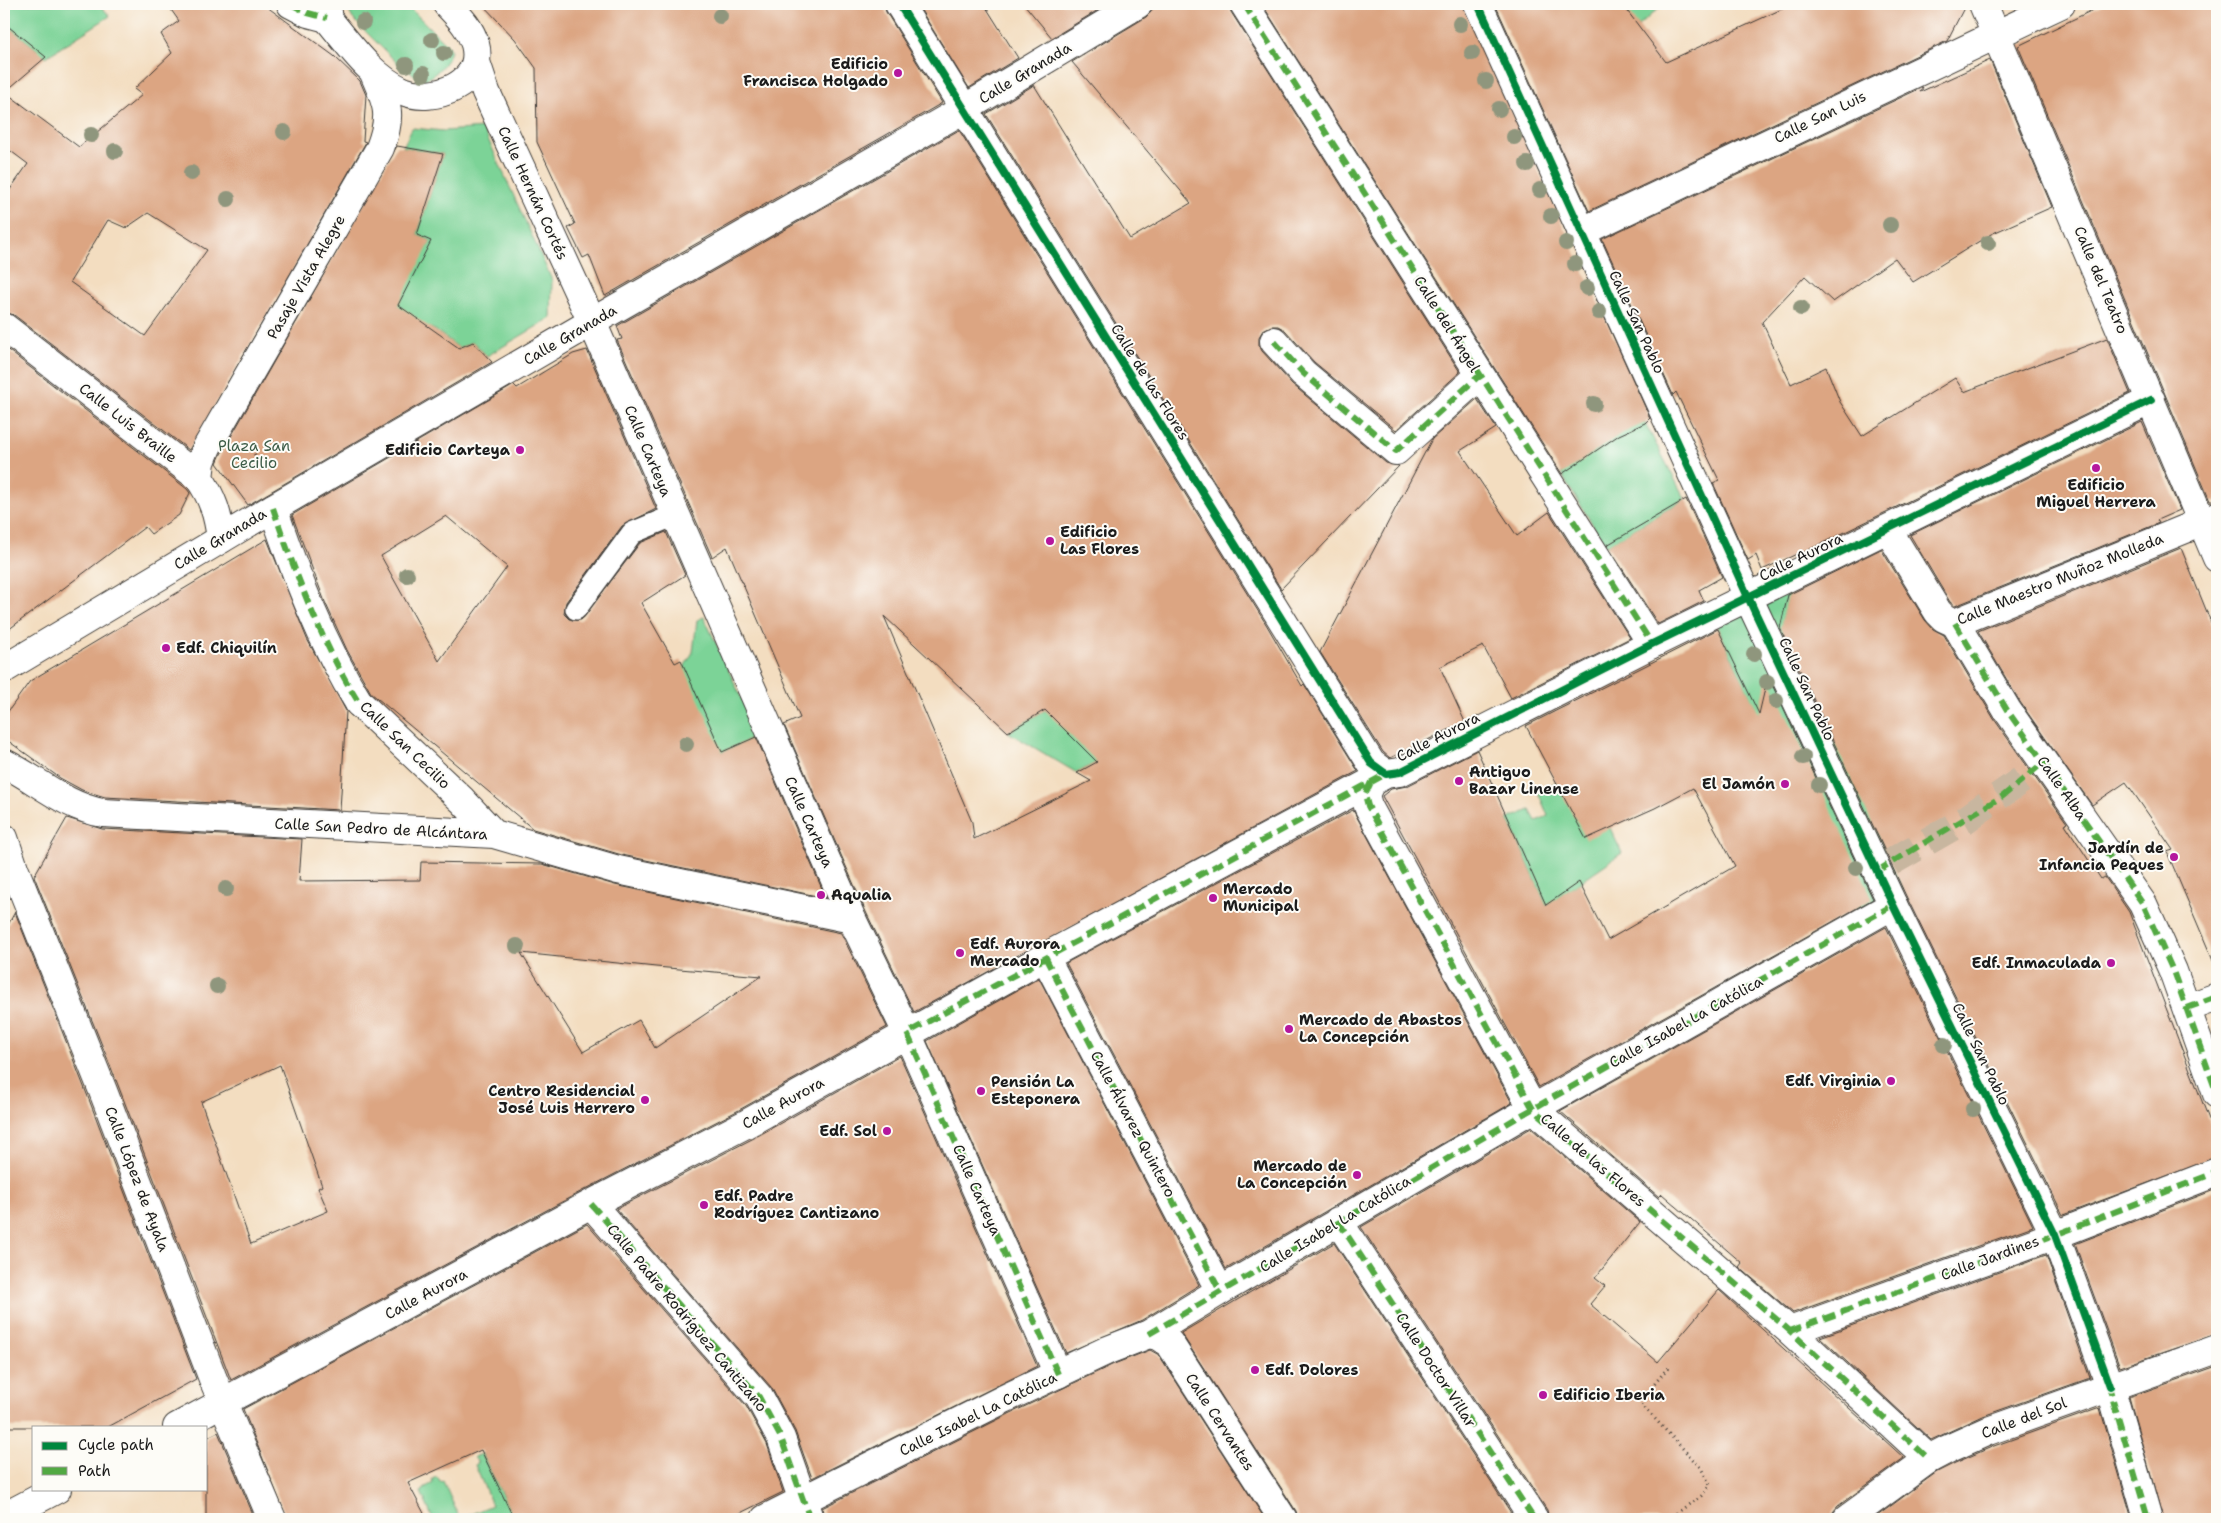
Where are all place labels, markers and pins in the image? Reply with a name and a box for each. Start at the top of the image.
place label: Edificio Francisca Holgado [743,54,888,91]
marker: Edificio Francisca Holgado [892,67,904,79]
place label: Edificio Carteya [385,440,511,460]
marker: Edificio Carteya [514,444,526,456]
marker: Edificio Miguel Herrera [2090,462,2102,474]
place label: Edificio Miguel Herrera [2036,475,2156,512]
place label: Edificio Las Flores [1060,522,1139,559]
marker: Edificio Las Flores [1044,535,1056,547]
place label: Edf. Chiquilín [176,638,277,658]
marker: Edf. Chiquilín [160,642,172,654]
place label: Antiguo Bazar Linense [1469,762,1579,799]
place label: El Jamón [1702,774,1775,794]
marker: Antiguo Bazar Linense [1453,775,1465,787]
marker: El Jamón [1779,778,1791,790]
place label: Jardín de Infancia Peques [2039,838,2164,875]
marker: Jardín de Infancia Peques [2168,851,2180,863]
place label: Mercado Municipal [1223,879,1299,916]
place label: Aqualia [831,885,892,905]
marker: Aqualia [815,889,827,901]
marker: Mercado Municipal [1207,892,1219,904]
place label: Edf. Aurora Mercado [970,934,1061,971]
marker: Edf. Aurora Mercado [954,947,966,959]
place label: Edf. Inmaculada [1972,953,2102,973]
marker: Edf. Inmaculada [2105,957,2117,969]
place label: Mercado de Abastos La Concepción [1299,1010,1462,1047]
marker: Mercado de Abastos La Concepción [1283,1023,1295,1035]
place label: Edf. Virginia [1785,1071,1882,1091]
place label: Pensión La Esteponera [991,1072,1081,1109]
marker: Edf. Virginia [1885,1075,1897,1087]
place label: Centro Residencial José Luis Herrero [488,1081,635,1118]
marker: Pensión La Esteponera [975,1085,987,1097]
marker: Centro Residencial José Luis Herrero [639,1094,651,1106]
place label: Edf. Sol [819,1121,877,1141]
marker: Edf. Sol [881,1125,893,1137]
place label: Mercado de La Concepción [1237,1156,1347,1193]
marker: Mercado de La Concepción [1351,1169,1363,1181]
place label: Edf. Padre Rodríguez Cantizano [714,1186,880,1223]
marker: Edf. Padre Rodríguez Cantizano [698,1199,710,1211]
place label: Edf. Dolores [1265,1360,1359,1380]
marker: Edf. Dolores [1249,1364,1261,1376]
place label: Edificio Iberia [1553,1385,1666,1405]
marker: Edificio Iberia [1537,1389,1549,1401]

